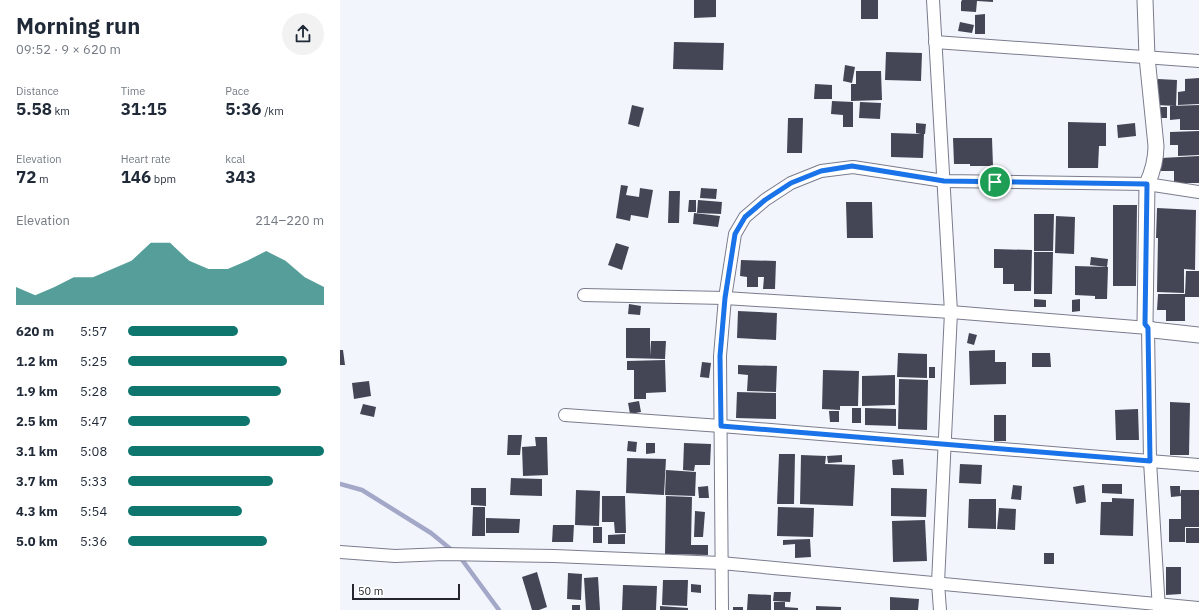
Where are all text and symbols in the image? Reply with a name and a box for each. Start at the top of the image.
text: Morning run [16,11,140,40]
button: share [282,13,324,55]
text: 09:52 · 9 × 620 m [16,41,121,58]
text: Distance [16,84,59,98]
text: Time [121,84,145,98]
text: Pace [225,84,249,98]
text: 5.58 [16,98,52,120]
text: 31:15 [121,98,167,120]
text: 5:36 [225,98,262,120]
text: km [52,104,70,118]
text: /km [262,104,284,118]
text: Elevation [16,152,62,166]
text: Heart rate [121,152,171,166]
text: kcal [225,152,245,166]
pin [978,165,1012,199]
text: 72 [16,166,36,188]
text: 146 [121,166,151,188]
text: 343 [225,166,256,188]
icon: arrive [984,171,1006,193]
text: m [36,172,49,186]
text: bpm [151,172,176,186]
text: Elevation [16,212,70,229]
text: 214–220 m [255,212,324,229]
text: 620 m [16,323,54,340]
text: 5:57 [80,323,107,340]
text: 1.2 km [16,353,58,370]
text: 5:25 [80,353,107,370]
text: 1.9 km [16,383,58,400]
text: 5:28 [80,383,107,400]
text: 2.5 km [16,413,58,430]
text: 5:47 [80,413,107,430]
text: 3.1 km [16,443,58,460]
text: 5:08 [80,443,107,460]
text: 3.7 km [16,473,58,490]
text: 5:33 [80,473,107,490]
text: 4.3 km [16,503,58,520]
text: 5:54 [80,503,107,520]
text: 5.0 km [16,533,58,550]
text: 5:36 [80,533,107,550]
scale bar [352,582,460,601]
text: 50 m [358,584,383,598]

